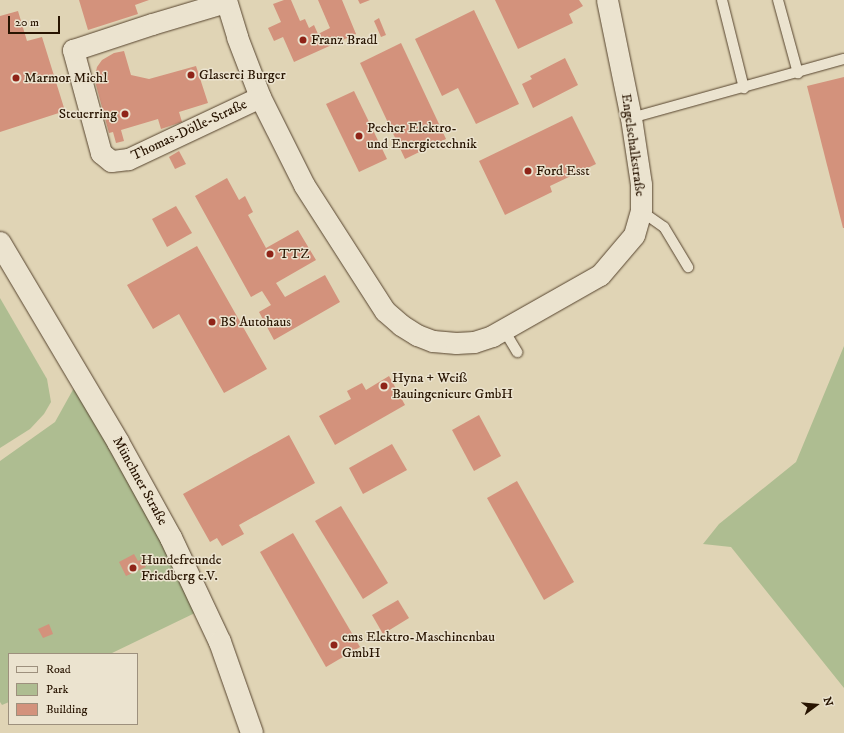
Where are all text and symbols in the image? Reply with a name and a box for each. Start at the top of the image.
scale bar [10,8,62,34]
text: 20 m [15,15,39,30]
place label: Franz Bradl [311,32,378,48]
marker: Franz Bradl [298,35,308,45]
place label: Glaserei Burger [199,67,286,83]
place label: Marmor Michl [24,70,107,86]
marker: Glaserei Burger [186,70,196,80]
marker: Marmor Michl [11,73,21,83]
street label: Engelschalkstraße [617,92,649,198]
street label: Thomas-Dölle-Straße [128,96,250,164]
place label: Steuerring [59,106,117,122]
marker: Steuerring [120,109,130,119]
place label: Pecher Elektro- und Energietechnik [367,120,477,152]
marker: Pecher Elektro- und Energietechnik [354,131,364,141]
place label: Ford Esst [536,163,590,179]
marker: Ford Esst [523,166,533,176]
place label: TTZ [279,246,309,262]
marker: TTZ [264,248,276,260]
place label: BS Autohaus [220,314,291,330]
marker: BS Autohaus [207,317,217,327]
place label: Hyna + Weiß Bauingenieure GmbH [392,370,513,402]
marker: Hyna + Weiß Bauingenieure GmbH [379,381,389,391]
street label: Münchner Straße [109,434,171,528]
place label: Hundefreunde Friedberg e.V. [141,552,222,584]
marker: Hundefreunde Friedberg e.V. [128,563,138,573]
place label: ems Elektro-Maschinenbau GmbH [342,629,495,662]
marker: ems Elektro-Maschinenbau GmbH [329,640,339,650]
legend [8,653,138,725]
text: Road [46,662,71,677]
text: Park [46,682,68,697]
north arrow [796,685,836,725]
text: N [820,695,836,708]
text: Building [46,702,87,717]

